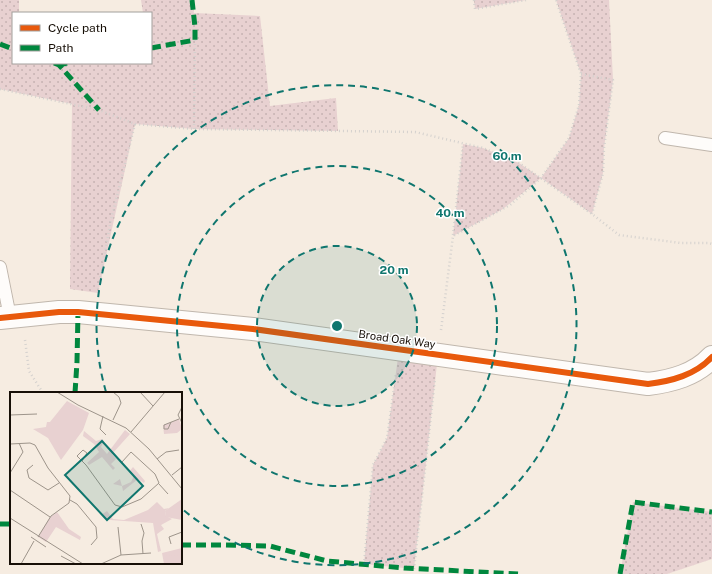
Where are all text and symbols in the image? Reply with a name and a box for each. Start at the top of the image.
legend [12,12,152,64]
text: Cycle path [48,21,107,35]
text: Path [48,41,74,55]
text: 60 m [492,149,522,163]
text: 40 m [435,206,465,220]
text: 20 m [380,263,409,277]
centre of rings [330,319,344,333]
street label: Broad Oak Way [358,328,436,350]
inset map [10,392,182,564]

